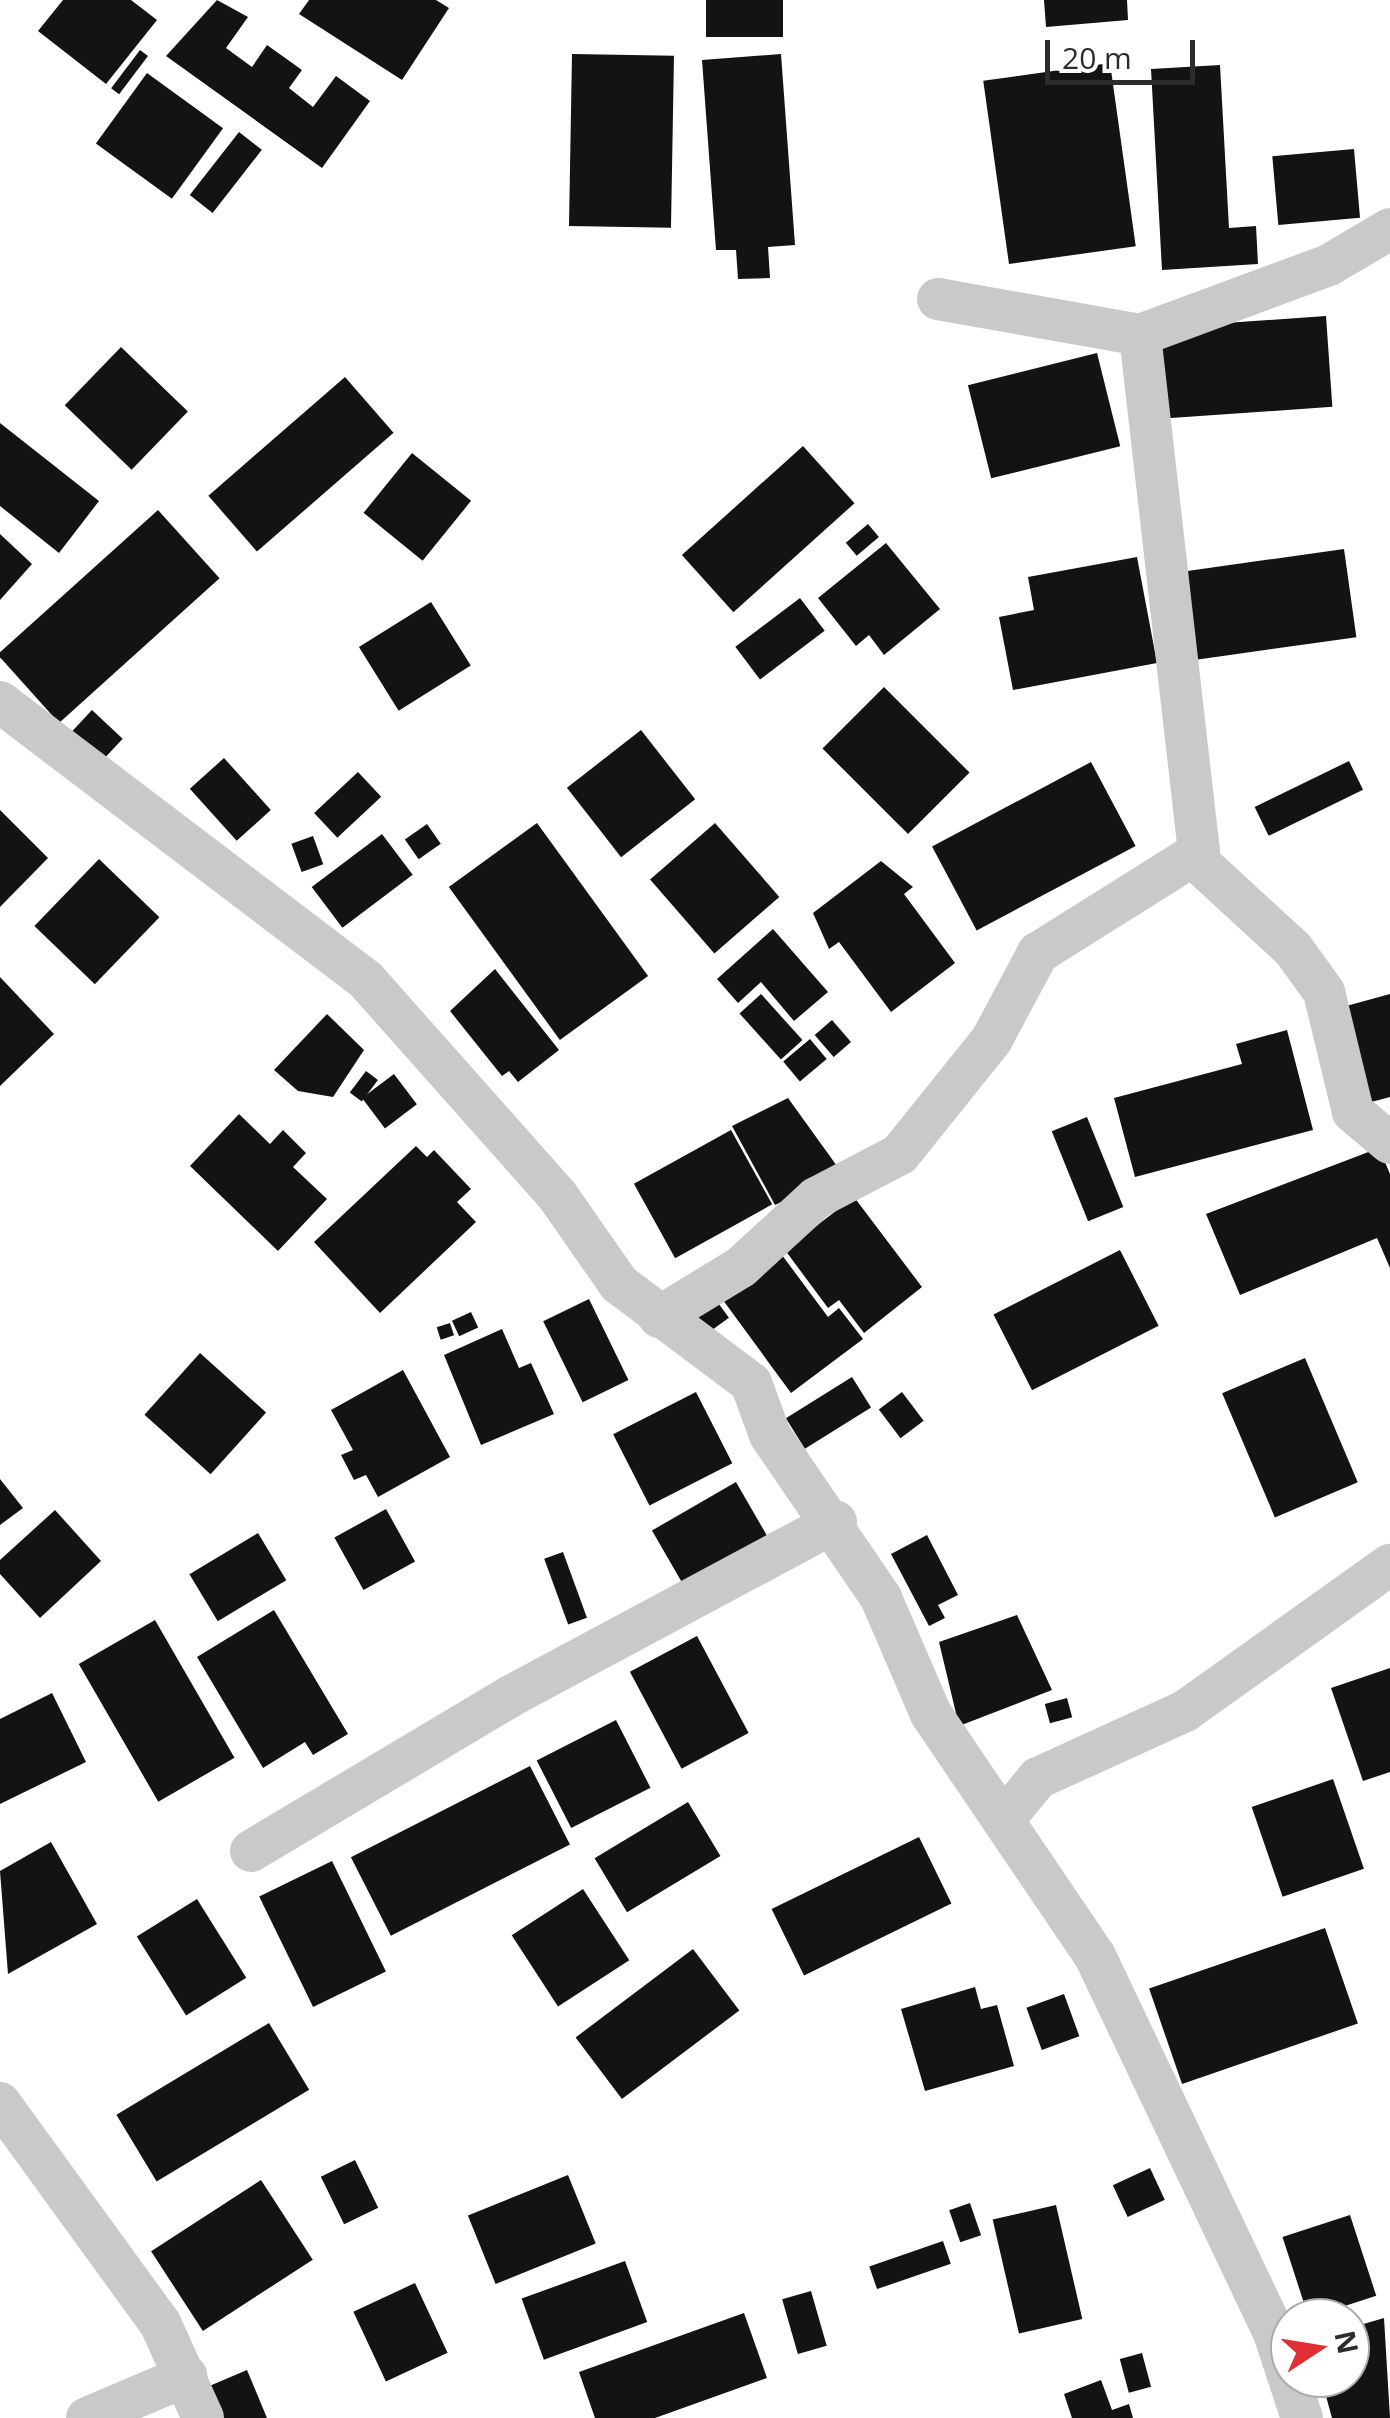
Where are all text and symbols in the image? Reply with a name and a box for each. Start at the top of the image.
scale bar [1050,20,1200,82]
text: 20 m [1062,37,1132,78]
north arrow [1270,2298,1370,2398]
text: N [1326,2327,1368,2357]

